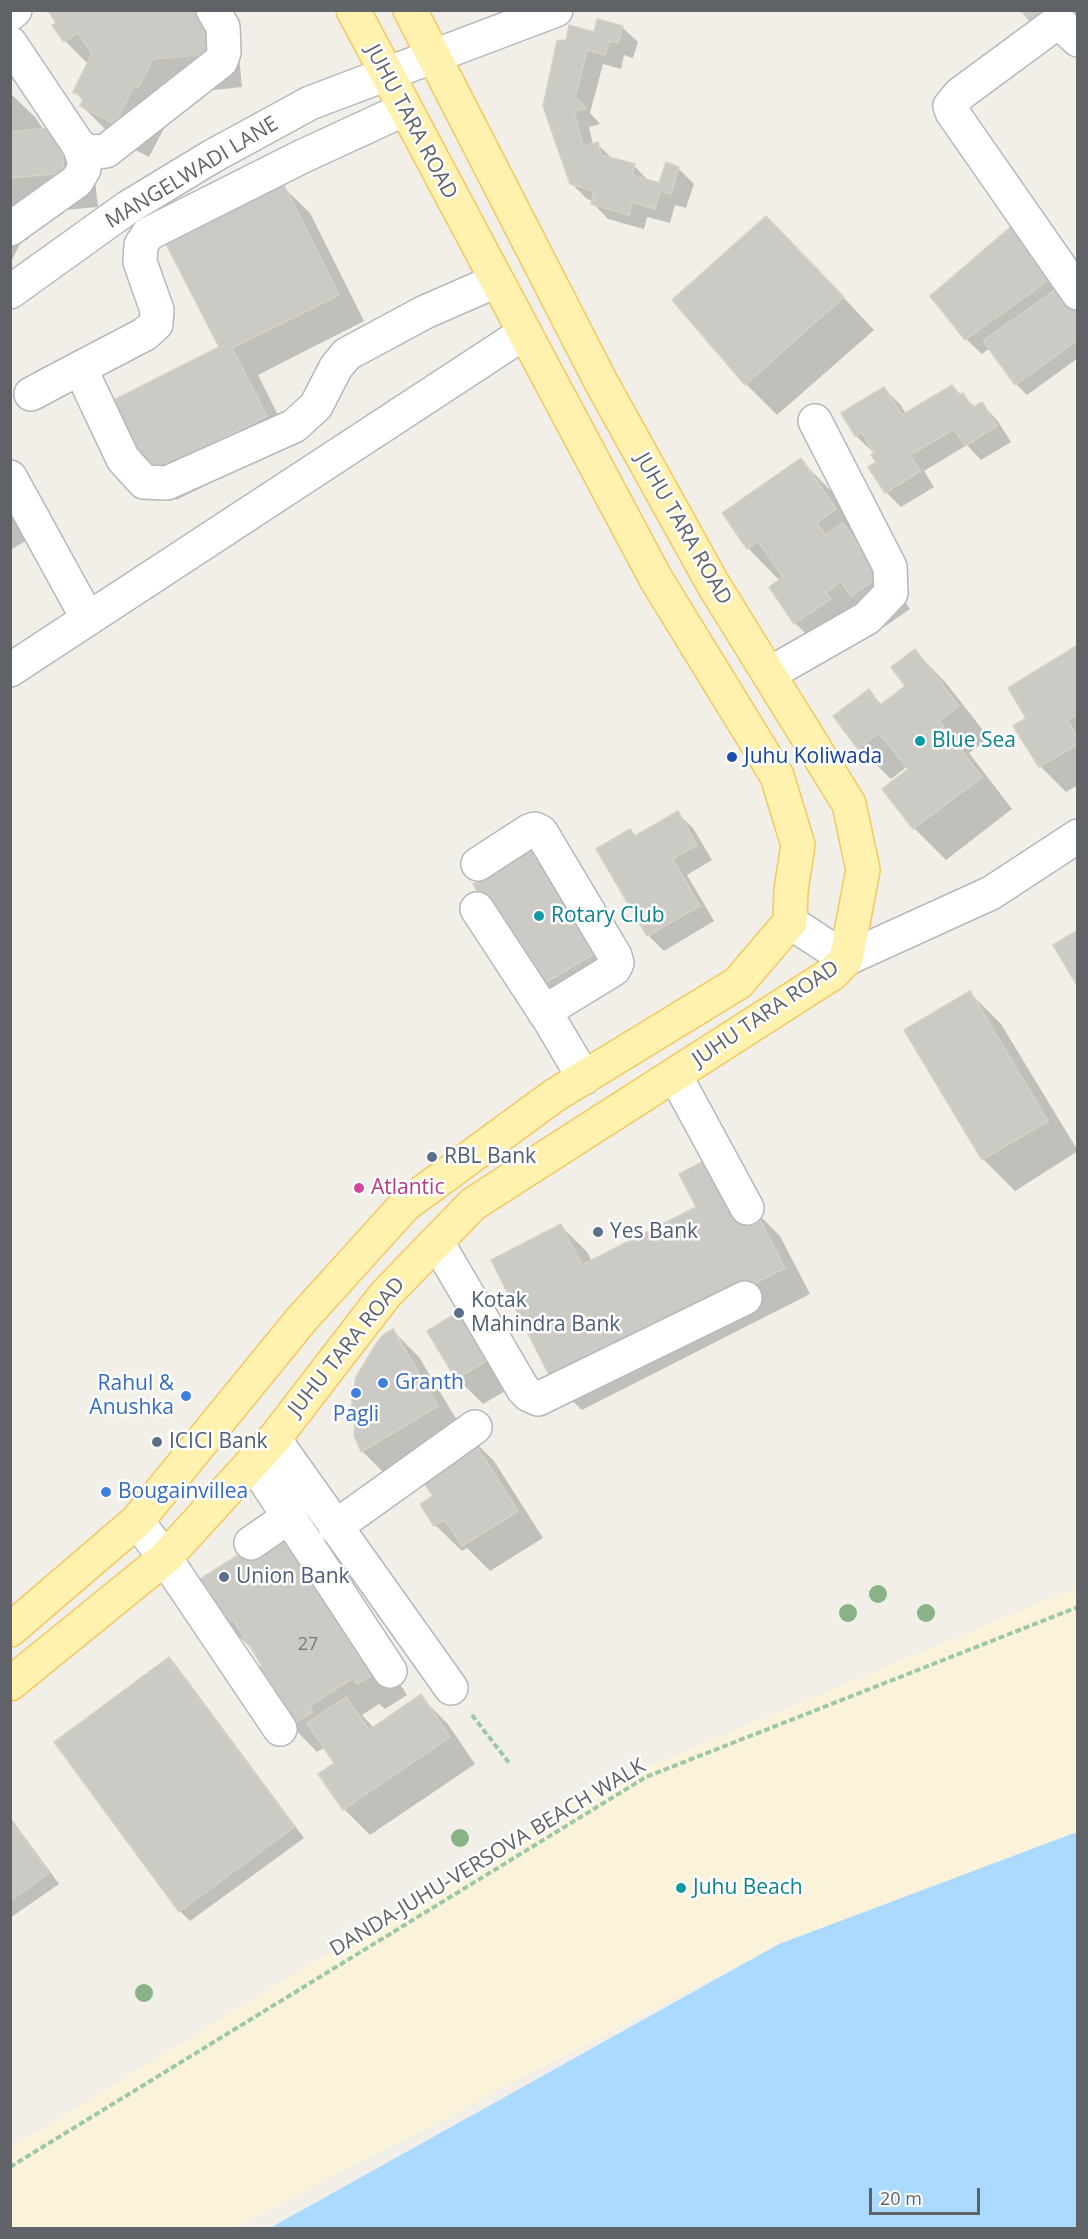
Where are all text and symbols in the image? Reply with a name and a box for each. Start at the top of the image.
street label: JUHU TARA ROAD [360,40,462,204]
street label: MANGELWADI LANE [101,112,283,234]
street label: JUHU TARA ROAD [629,448,737,610]
place label: Blue Sea [932,728,1016,754]
marker: Blue Sea [913,734,927,748]
place label: Juhu Koliwada [744,744,882,770]
marker: Juhu Koliwada [725,750,739,764]
place label: Rotary Club [551,903,665,929]
marker: Rotary Club [532,909,546,923]
street label: JUHU TARA ROAD [688,956,844,1072]
place label: RBL Bank [444,1144,536,1170]
marker: RBL Bank [425,1150,439,1164]
place label: Atlantic [371,1175,444,1201]
marker: Atlantic [352,1181,366,1195]
place label: Yes Bank [610,1219,698,1245]
marker: Yes Bank [591,1225,605,1239]
street label: JUHU TARA ROAD [283,1272,411,1422]
place label: Kotak Mahindra Bank [471,1288,620,1338]
marker: Kotak Mahindra Bank [452,1306,466,1320]
place label: Granth [395,1370,464,1396]
place label: Rahul & Anushka [89,1371,174,1421]
marker: Granth [376,1376,390,1390]
marker: Pagli [349,1386,363,1400]
marker: Rahul & Anushka [179,1389,193,1403]
place label: Pagli [333,1402,379,1428]
place label: ICICI Bank [169,1429,268,1455]
marker: ICICI Bank [150,1435,164,1449]
place label: Bougainvillea [118,1479,248,1505]
marker: Bougainvillea [99,1485,113,1499]
place label: Union Bank [236,1564,350,1590]
marker: Union Bank [217,1570,231,1584]
house number: 27 [298,1634,318,1656]
street label: DANDA-JUHU-VERSOVA BEACH WALK [326,1754,650,1962]
place label: Juhu Beach [693,1875,803,1901]
marker: Juhu Beach [674,1881,688,1895]
scale bar [872,2176,983,2214]
text: 20 m [880,2186,922,2210]

